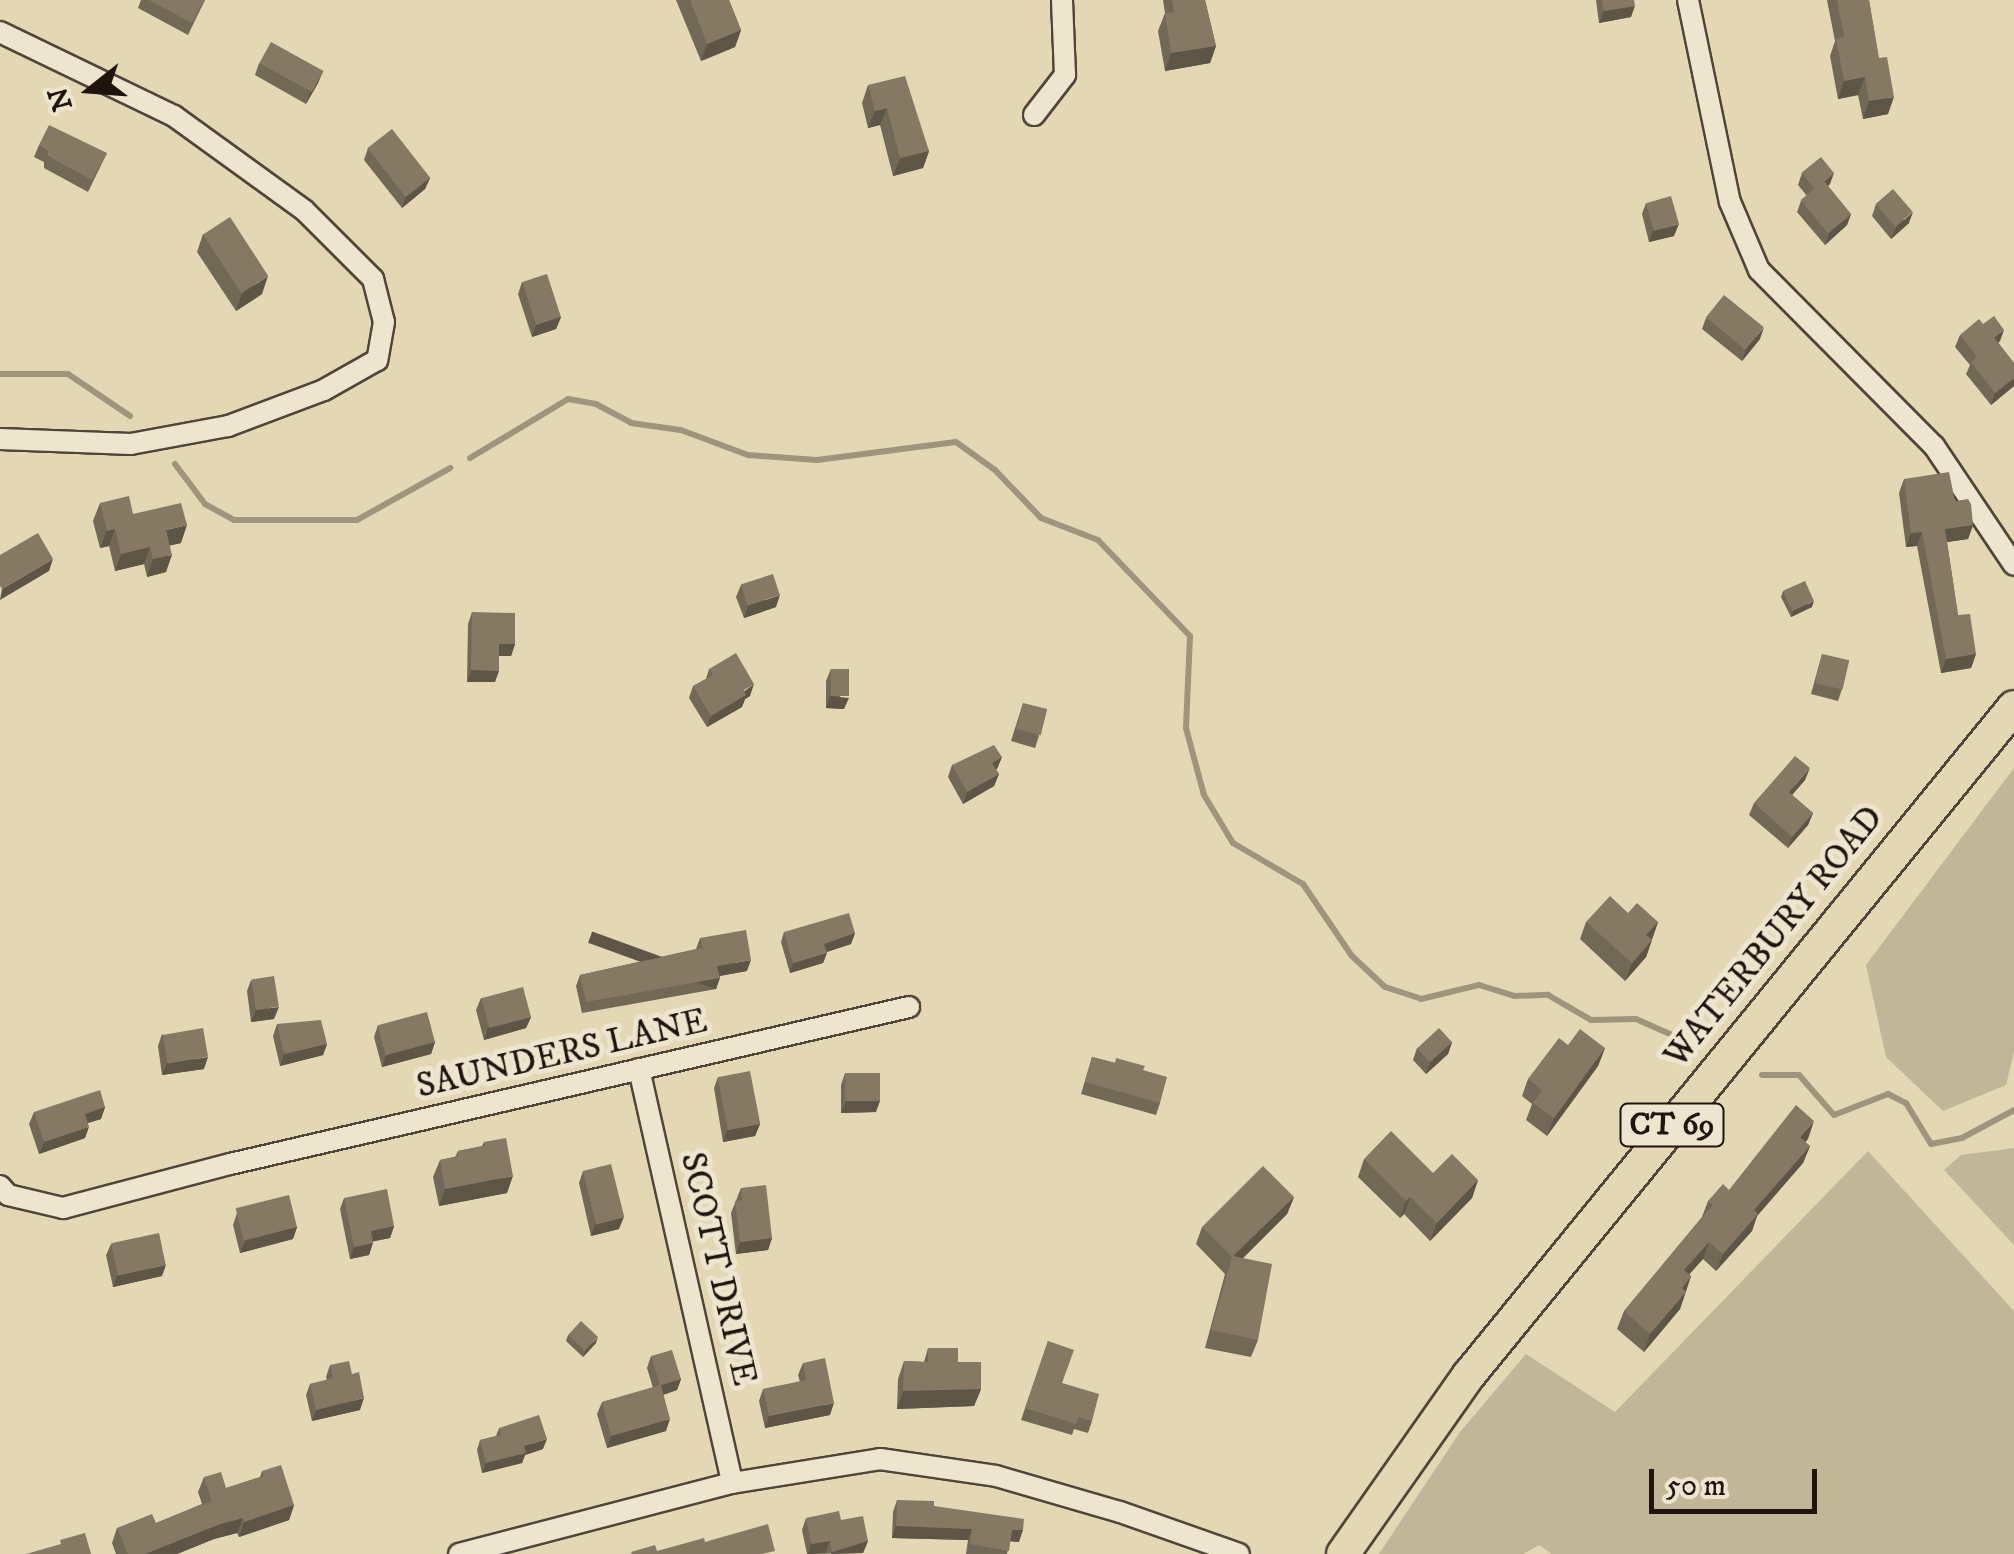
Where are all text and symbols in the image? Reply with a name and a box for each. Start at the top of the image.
north arrow [40,40,140,140]
text: N [41,83,81,115]
street label: WATERBURY ROAD [1656,798,1892,1076]
street label: SAUNDERS LANE [413,1000,711,1108]
road number: CT 69 [1617,1098,1727,1152]
street label: SCOTT DRIVE [671,1148,765,1390]
scale bar [1654,1449,1822,1511]
text: 50 m [1666,1468,1726,1505]

